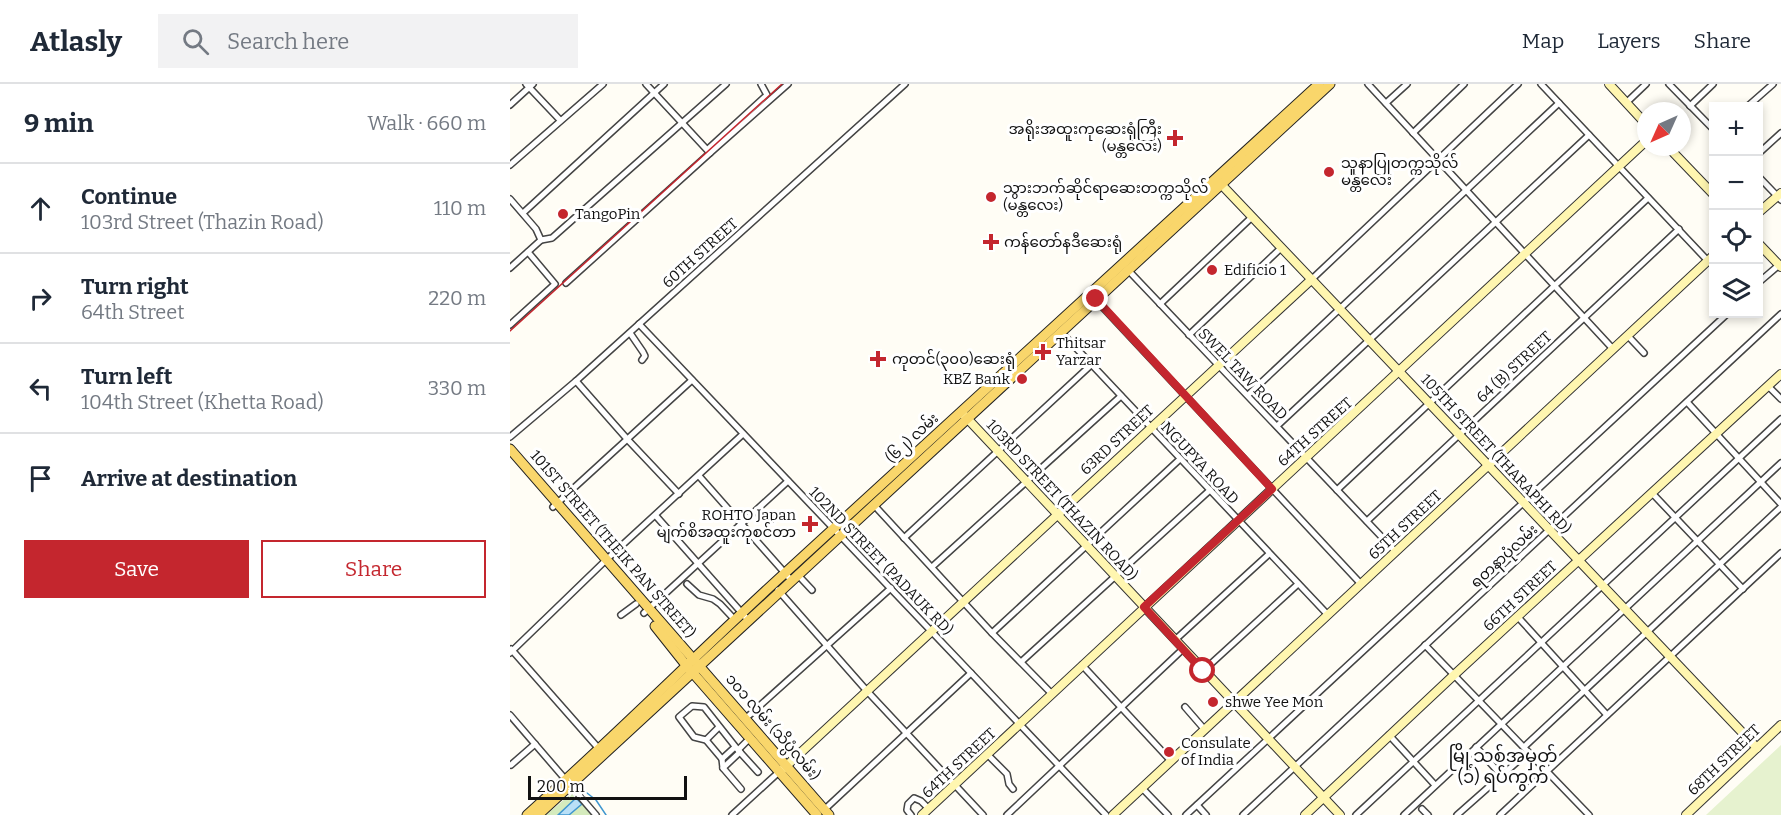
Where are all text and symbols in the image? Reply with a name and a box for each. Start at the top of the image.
search box [158,14,578,68]
text: Atlasly [30,25,122,58]
icon: search [179,25,212,58]
text: Search here [227,28,349,55]
text: Map [1522,28,1564,54]
text: Layers [1597,28,1661,54]
text: Share [1694,28,1751,54]
north arrow [1637,102,1691,156]
map controls [1709,102,1763,318]
button: + [1709,102,1763,156]
text: 9 min [24,108,94,139]
text: Walk · 660 m [368,111,486,135]
place label: အရိုးအထူးကုဆေးရုံကြီး (မန္တလေး) [1009,119,1162,158]
marker: အရိုးအထူးကုဆေးရုံကြီး (မန္တလေး) [1166,129,1184,147]
place label: သူနာပြုတက္ကသိုလ် မန္တလေး [1341,153,1458,192]
button: − [1709,156,1763,210]
marker: သူနာပြုတက္ကသိုလ် မန္တလေး [1322,165,1336,179]
place label: သွားဘက်ဆိုင်ရာဆေးတက္ကသိုလ် (မန္တလေး) [1003,178,1208,217]
text: Continue [81,183,177,210]
marker: သွားဘက်ဆိုင်ရာဆေးတက္ကသိုလ် (မန္တလေး) [984,190,998,204]
icon: ahead [24,192,57,225]
text: 110 m [434,196,486,220]
place label: TangoPin [575,205,641,223]
marker: TangoPin [556,207,570,221]
text: 103rd Street (Thazin Road) [81,210,324,234]
button: locate [1709,210,1763,264]
street label: 60TH STREET [659,214,742,292]
place label: ကန်တော်နဒီဆေးရုံ [1004,232,1122,254]
marker: ကန်တော်နဒီဆေးရုံ [982,233,1000,251]
place label: Edificio 1 [1224,261,1286,279]
marker: Edificio 1 [1205,263,1219,277]
button: layers [1709,264,1763,318]
text: Turn right [81,273,189,300]
icon: right [24,282,57,315]
route end [1082,285,1108,311]
text: 220 m [428,286,486,310]
text: 64th Street [81,300,184,324]
street label: SWEL TAW ROAD [1195,324,1291,424]
street label: 64 (B) STREET [1473,327,1555,406]
place label: Thitsar Yarzar [1056,334,1106,369]
marker: Thitsar Yarzar [1034,343,1052,361]
place label: ကုတင်(၃၀၀)ဆေးရုံ [892,349,1015,371]
marker: ကုတင်(၃၀၀)ဆေးရုံ [869,350,887,368]
text: Turn left [81,363,173,390]
place label: KBZ Bank [943,370,1010,388]
street label: 105TH STREET (THARAPHI RD) [1417,370,1575,538]
icon: left [24,372,57,405]
marker: KBZ Bank [1015,372,1029,386]
text: 330 m [428,376,486,400]
text: 104th Street (Khetta Road) [81,390,324,414]
street label: 64TH STREET [1274,394,1356,470]
street label: 63RD STREET [1076,401,1158,479]
street label: (၆၂) လမ်း [881,408,944,469]
street label: 103RD STREET (THAZIN ROAD) [983,416,1141,584]
street label: NGUPYA ROAD [1157,418,1243,508]
street label: 101ST STREET (THEIK PAN STREET) [527,446,699,642]
icon: arrive [24,462,57,495]
text: Arrive at destination [81,465,297,492]
street label: 102ND STREET (PADAUK RD) [805,483,957,639]
street label: 65TH STREET [1365,486,1446,563]
place label: ROHTO Japan မျက်စိအထူးကုစင်တာ [657,506,797,544]
marker: ROHTO Japan မျက်စိအထူးကုစင်တာ [801,515,819,533]
street label: ရတနာပုံလမ်း [1466,520,1543,594]
button: Save [24,540,249,598]
button: Share [261,540,486,598]
street label: 66TH STREET [1479,557,1561,635]
route start [1189,657,1215,683]
street label: ၁၀၁ လမ်း (သိပ္ပံလမ်း) [719,669,825,786]
place label: shwe Yee Mon [1225,693,1324,711]
marker: shwe Yee Mon [1206,695,1220,709]
street label: 68TH STREET [1684,721,1764,799]
street label: 64TH STREET [918,724,1000,802]
place label: Consulate of India [1181,734,1251,769]
district label: မြို့သစ်အမှတ် (၁) ရပ်ကွက် [1449,742,1557,792]
marker: Consulate of India [1162,745,1176,759]
scale bar [528,773,687,800]
text: 200 m [537,777,585,796]

